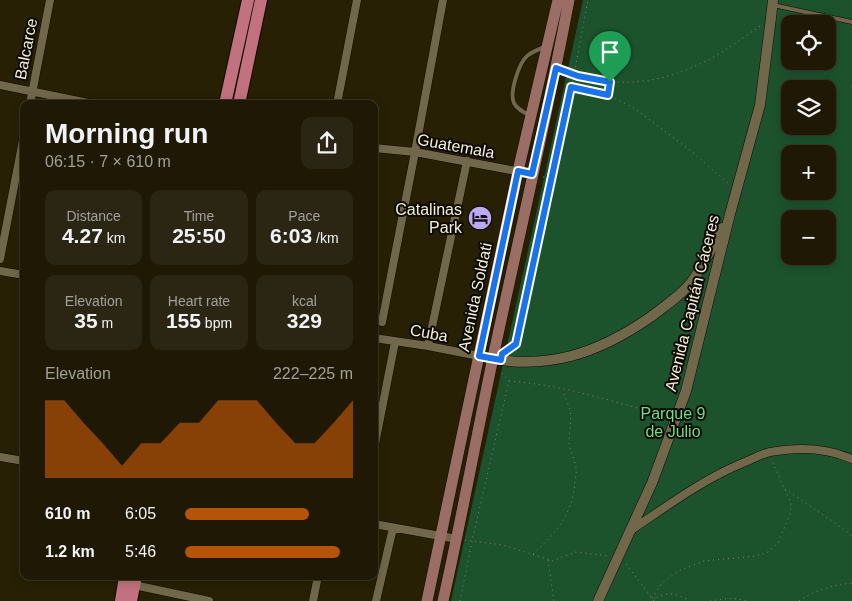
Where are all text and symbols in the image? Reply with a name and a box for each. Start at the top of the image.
map controls [781,15,836,265]
button: locate [781,15,836,70]
street label: Balcarce [12,17,40,81]
pin [589,31,631,82]
icon: arrive [596,38,624,66]
button: layers [781,80,836,135]
button: share [301,117,353,169]
text: Morning run [45,118,208,149]
street label: Guatemala [416,131,496,161]
button: + [781,145,836,200]
text: 06:15 · 7 × 610 m [45,153,171,170]
place label: Catalinas Park [395,201,463,236]
hotel icon: Catalinas Park [467,205,493,231]
text: Distance [66,208,121,224]
text: Time [184,208,214,224]
text: Pace [288,208,320,224]
button: − [781,210,836,265]
street label: Avenida Capitán Cáceres [662,213,722,393]
text: 4.27 [62,224,103,247]
text: 25:50 [172,224,226,247]
text: 6:03 [270,224,312,247]
text: km [103,230,125,246]
text: /km [312,230,339,246]
street label: Avenida Soldati [455,241,495,353]
text: Elevation [65,293,122,309]
text: Heart rate [168,293,230,309]
text: kcal [292,293,317,309]
text: 35 [74,309,98,332]
text: 155 [166,309,201,332]
text: 329 [287,309,322,332]
text: m [98,315,113,331]
text: bpm [201,315,232,331]
street label: Cuba [409,321,449,345]
text: Elevation [45,365,111,382]
text: 222–225 m [273,365,353,382]
park label: Parque 9 de Julio [641,405,706,440]
text: 610 m [45,505,90,522]
text: 6:05 [125,505,156,522]
text: 1.2 km [45,543,95,560]
text: 5:46 [125,543,156,560]

